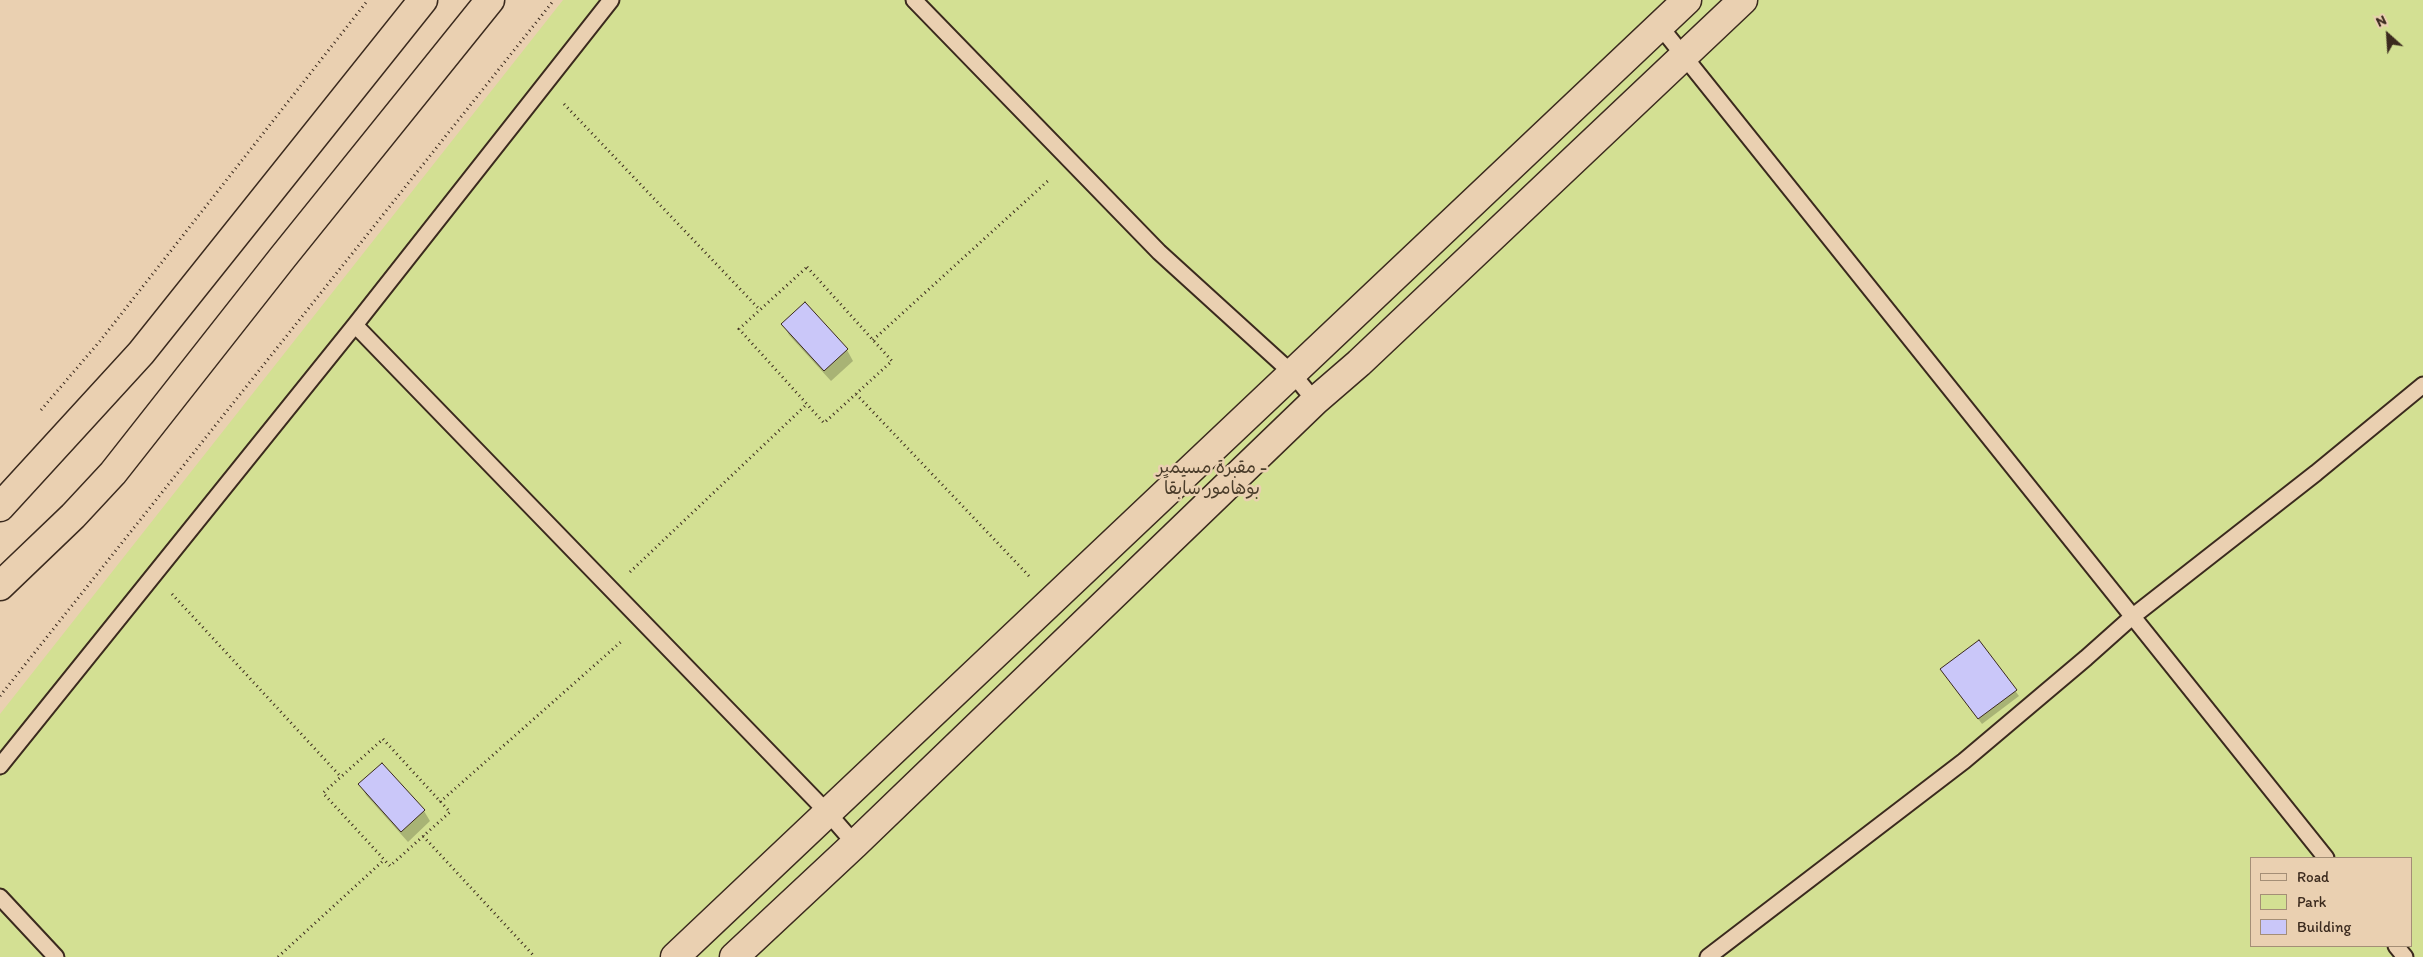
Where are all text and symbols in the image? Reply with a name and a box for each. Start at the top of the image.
north arrow [2363,10,2413,60]
text: N [2373,11,2389,31]
park label: مقبرة مسيمير - بوهامور سابقاً [1157,457,1267,499]
legend [2250,857,2413,947]
text: Road [2297,868,2329,886]
text: Park [2297,893,2327,911]
text: Building [2297,918,2351,936]

